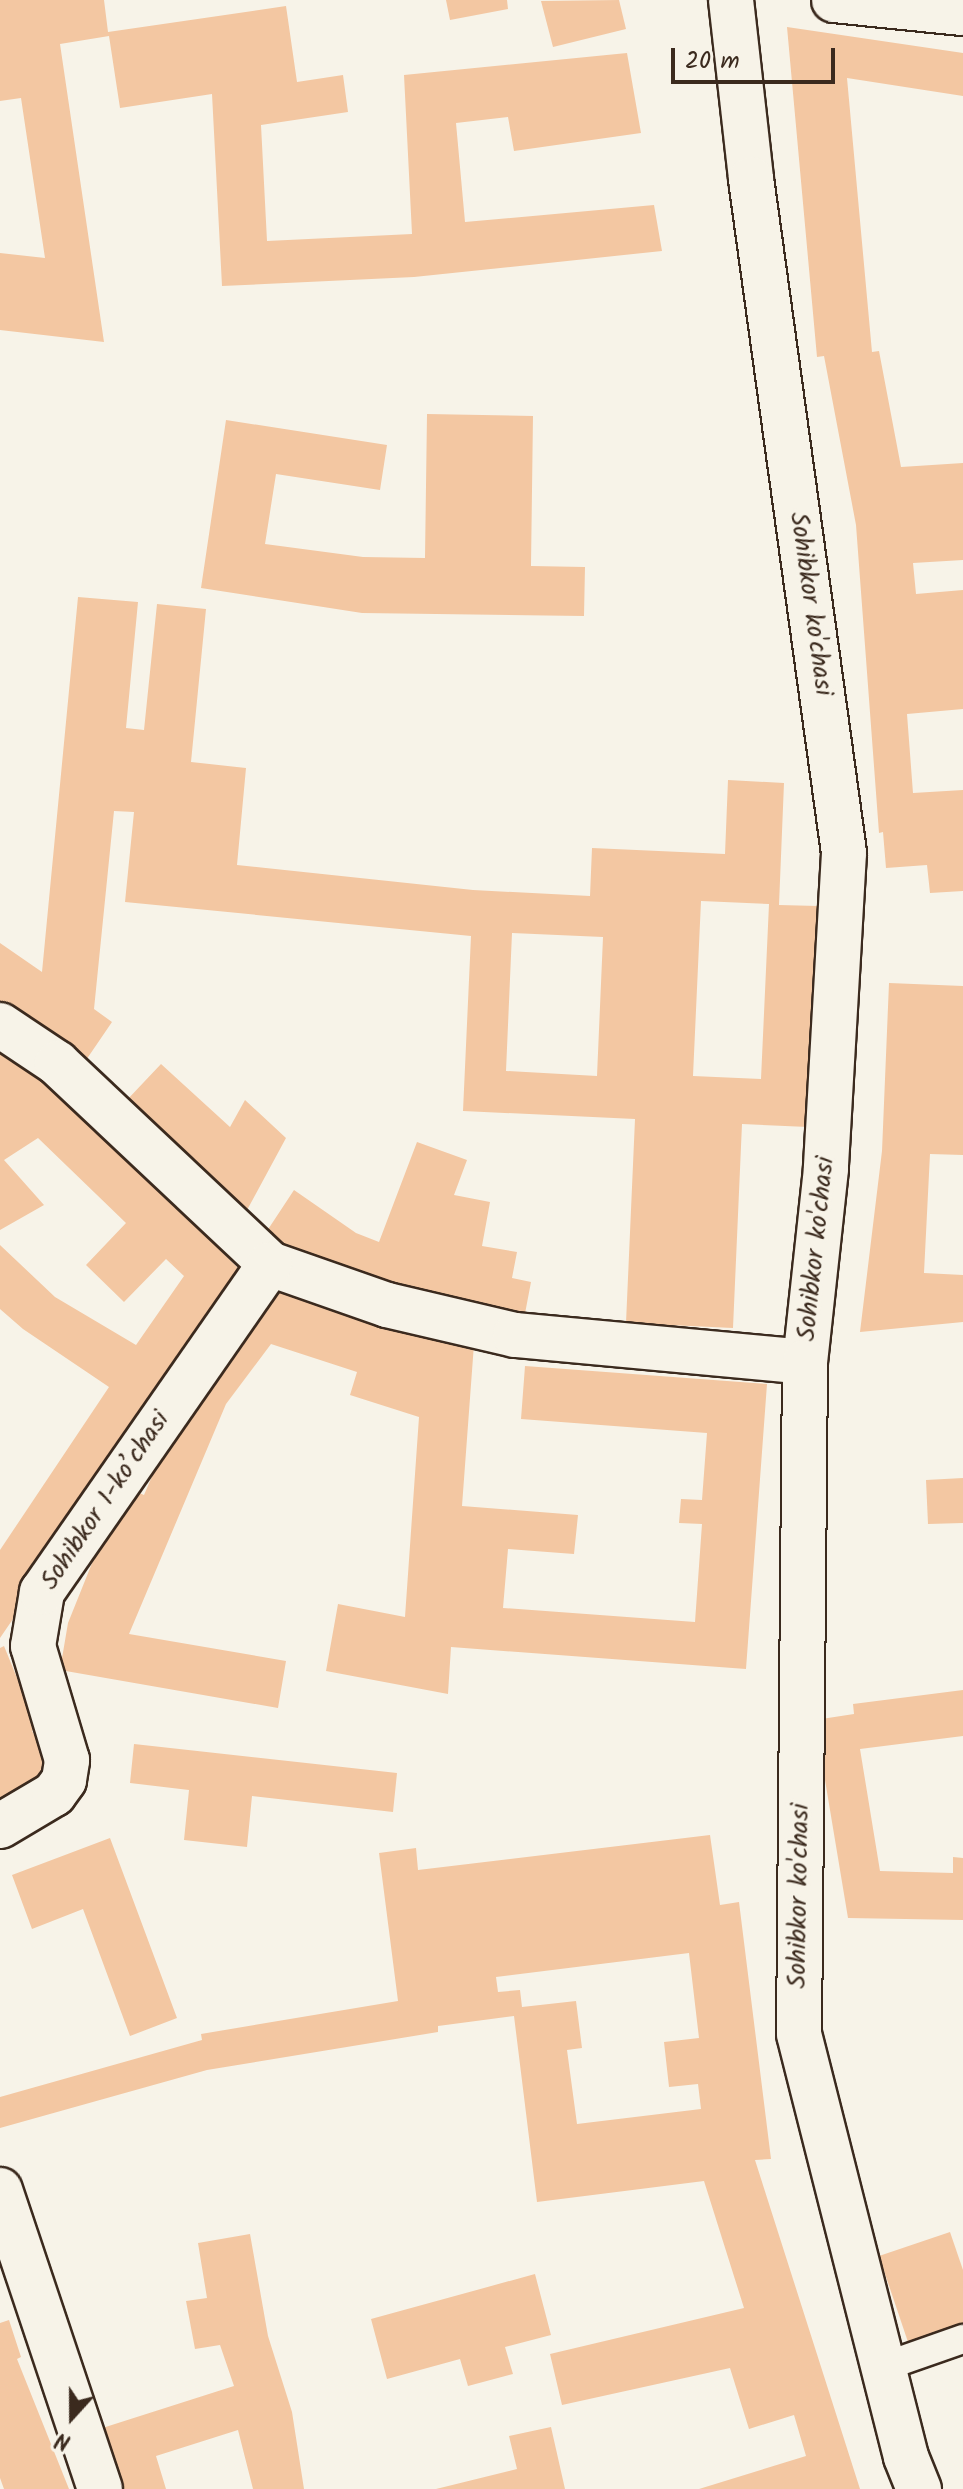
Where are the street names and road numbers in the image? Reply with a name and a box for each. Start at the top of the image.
street label: Sohibkor ko'chasi [782,510,838,698]
street label: Sohibkor ko'chasi [792,1155,842,1343]
street label: Sohibkor 1-koʼchasi [35,1406,177,1596]
street label: Sohibkor ko'chasi [783,1803,817,1989]

